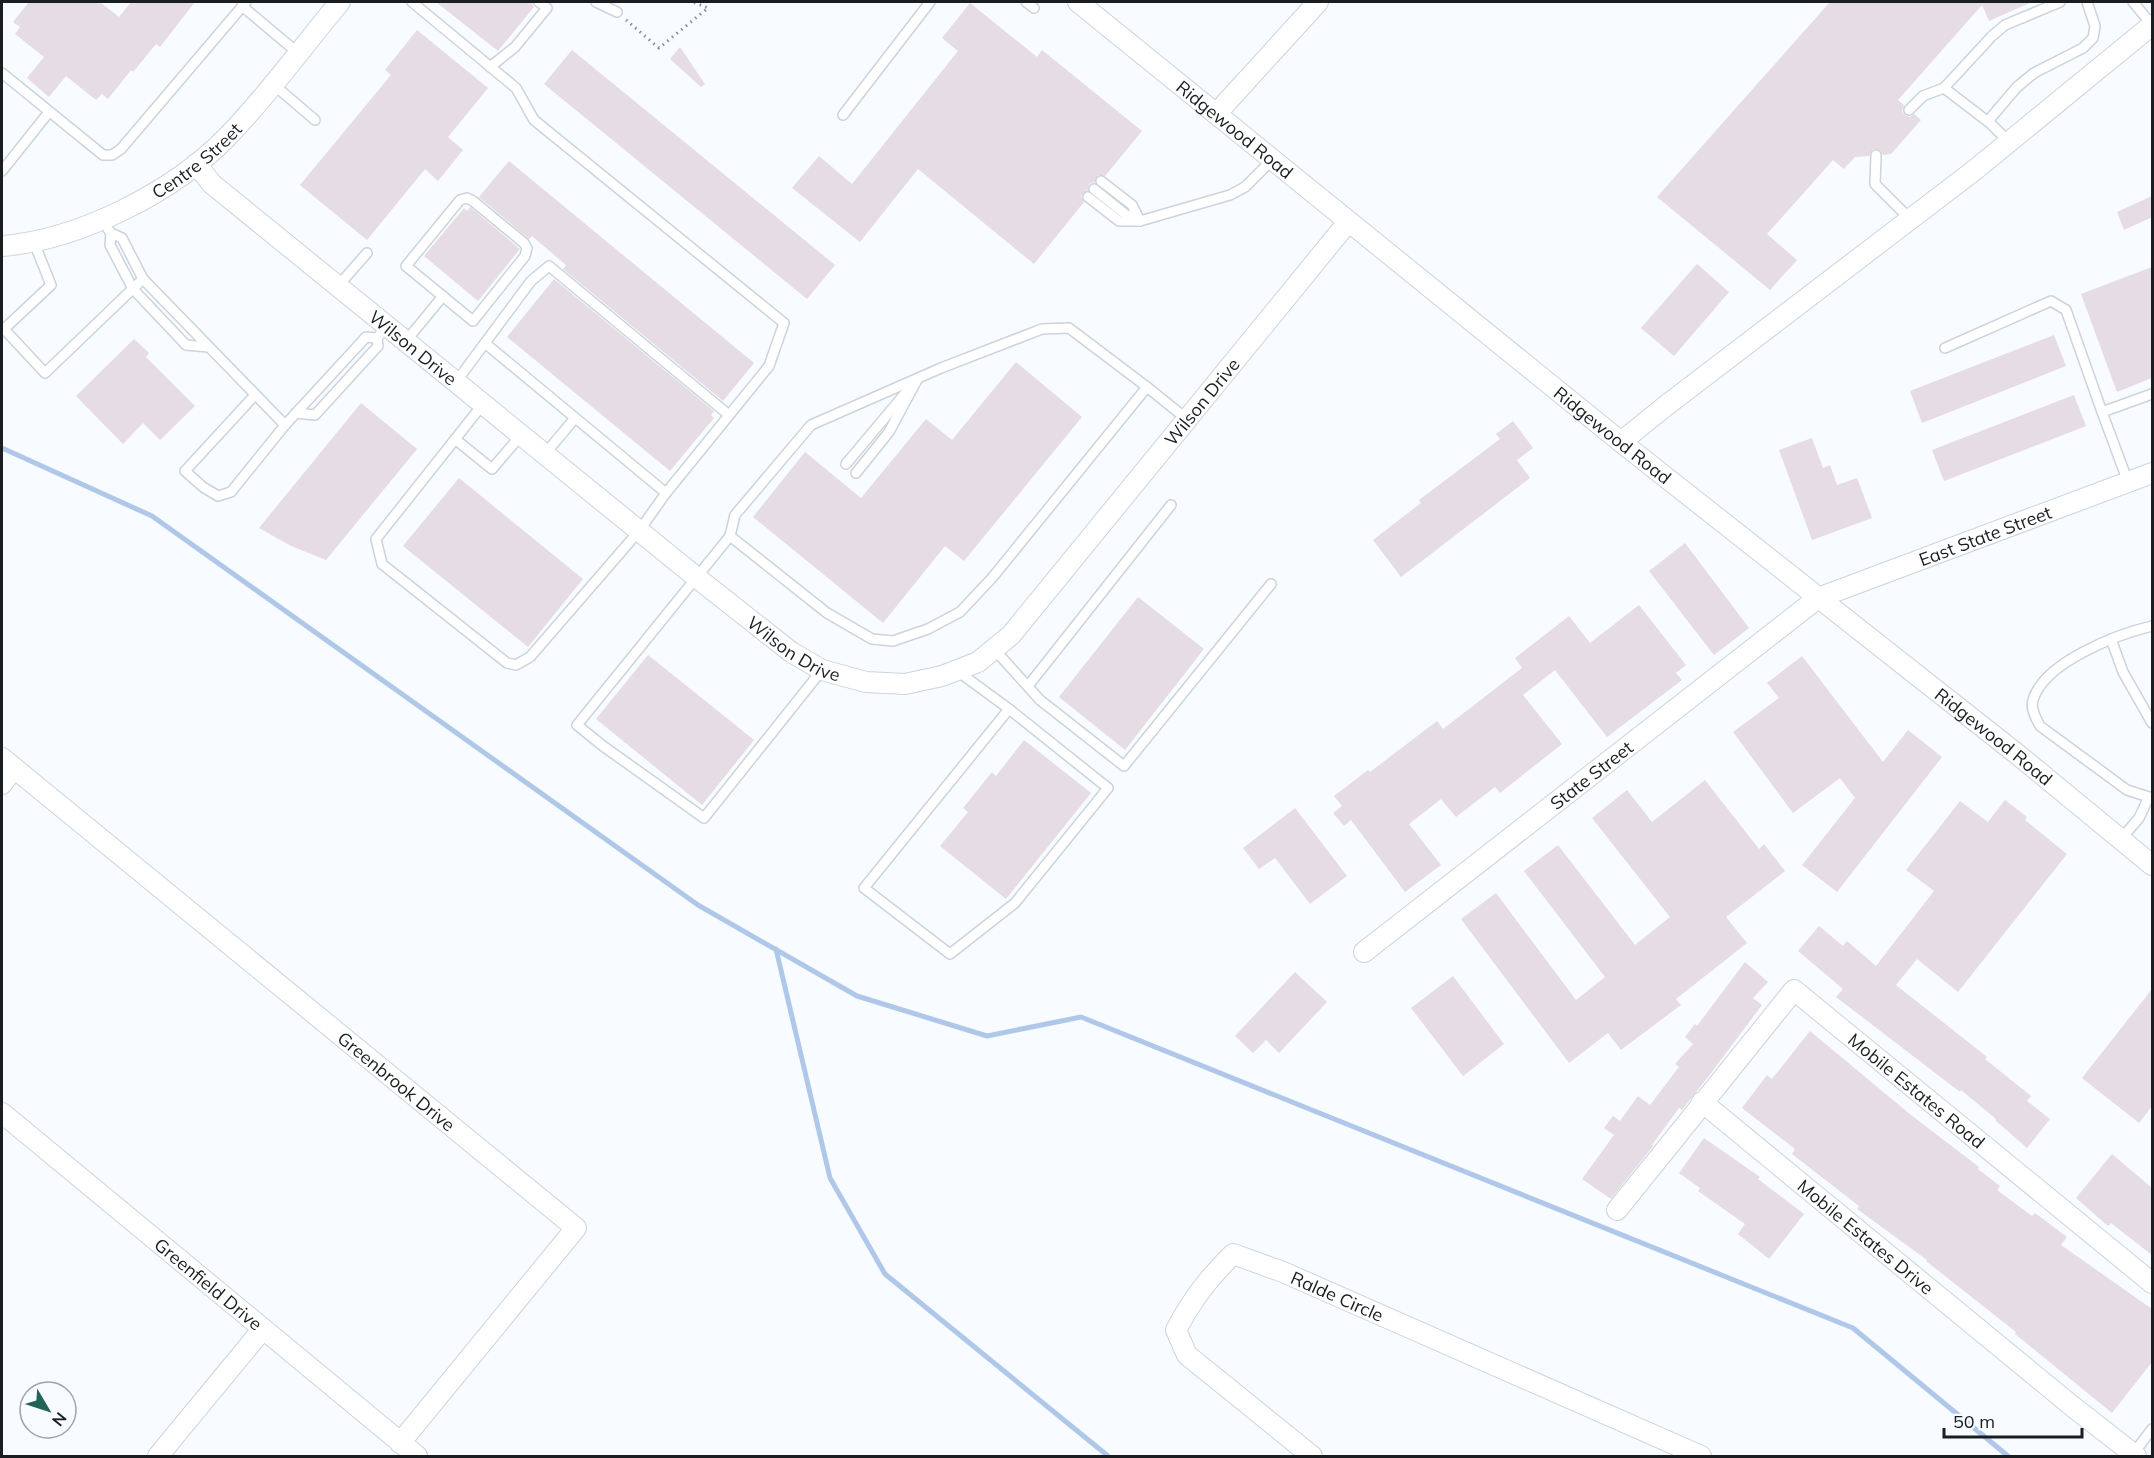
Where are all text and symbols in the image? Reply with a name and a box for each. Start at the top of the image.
street label: Ridgewood Road [1172,75,1298,183]
street label: Centre Street [147,118,246,203]
street label: Wilson Drive [365,305,462,390]
street label: Wilson Drive [1159,353,1244,450]
street label: Ridgewood Road [1549,381,1676,489]
street label: East State Street [1915,500,2055,571]
street label: Wilson Drive [743,610,843,686]
street label: Ridgewood Road [1931,682,2057,790]
street label: State Street [1545,735,1637,814]
street label: Greenbrook Drive [333,1026,460,1136]
street label: Mobile Estates Road [1844,1028,1990,1153]
street label: Mobile Estates Drive [1793,1174,1938,1299]
street label: Greenfield Drive [150,1232,267,1335]
street label: Ralde Circle [1288,1265,1387,1326]
north arrow [18,1380,78,1440]
scale bar [1944,1401,2082,1439]
text: N [48,1408,71,1430]
text: 50 m [1953,1410,1995,1433]

